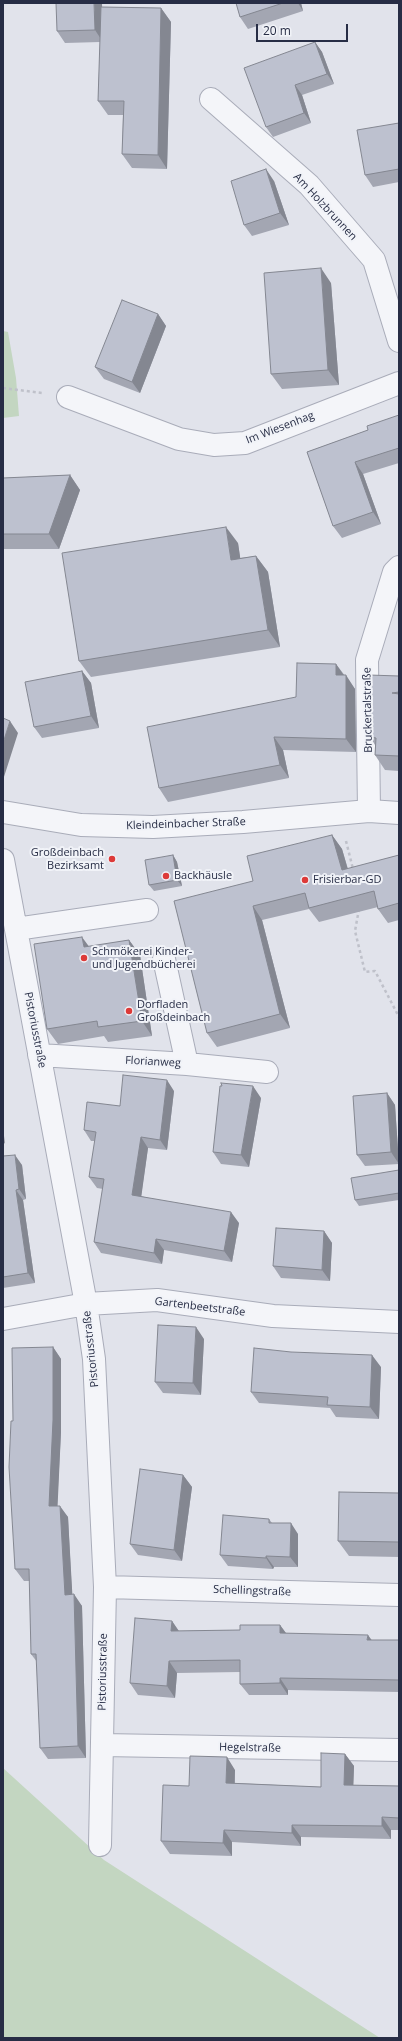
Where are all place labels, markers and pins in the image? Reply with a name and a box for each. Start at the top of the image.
place label: Großdeinbach Bezirksamt [31,846,104,872]
marker: Großdeinbach Bezirksamt [107,854,117,864]
place label: Backhäusle [174,869,232,883]
marker: Backhäusle [161,871,171,881]
place label: Frisierbar-GD [313,873,381,887]
marker: Frisierbar-GD [300,875,310,885]
place label: Schmökerei Kinder- und Jugendbücherei [92,945,196,971]
marker: Schmökerei Kinder- und Jugendbücherei [79,953,89,963]
place label: Dorfladen Großdeinbach [137,998,210,1024]
marker: Dorfladen Großdeinbach [124,1006,134,1016]

